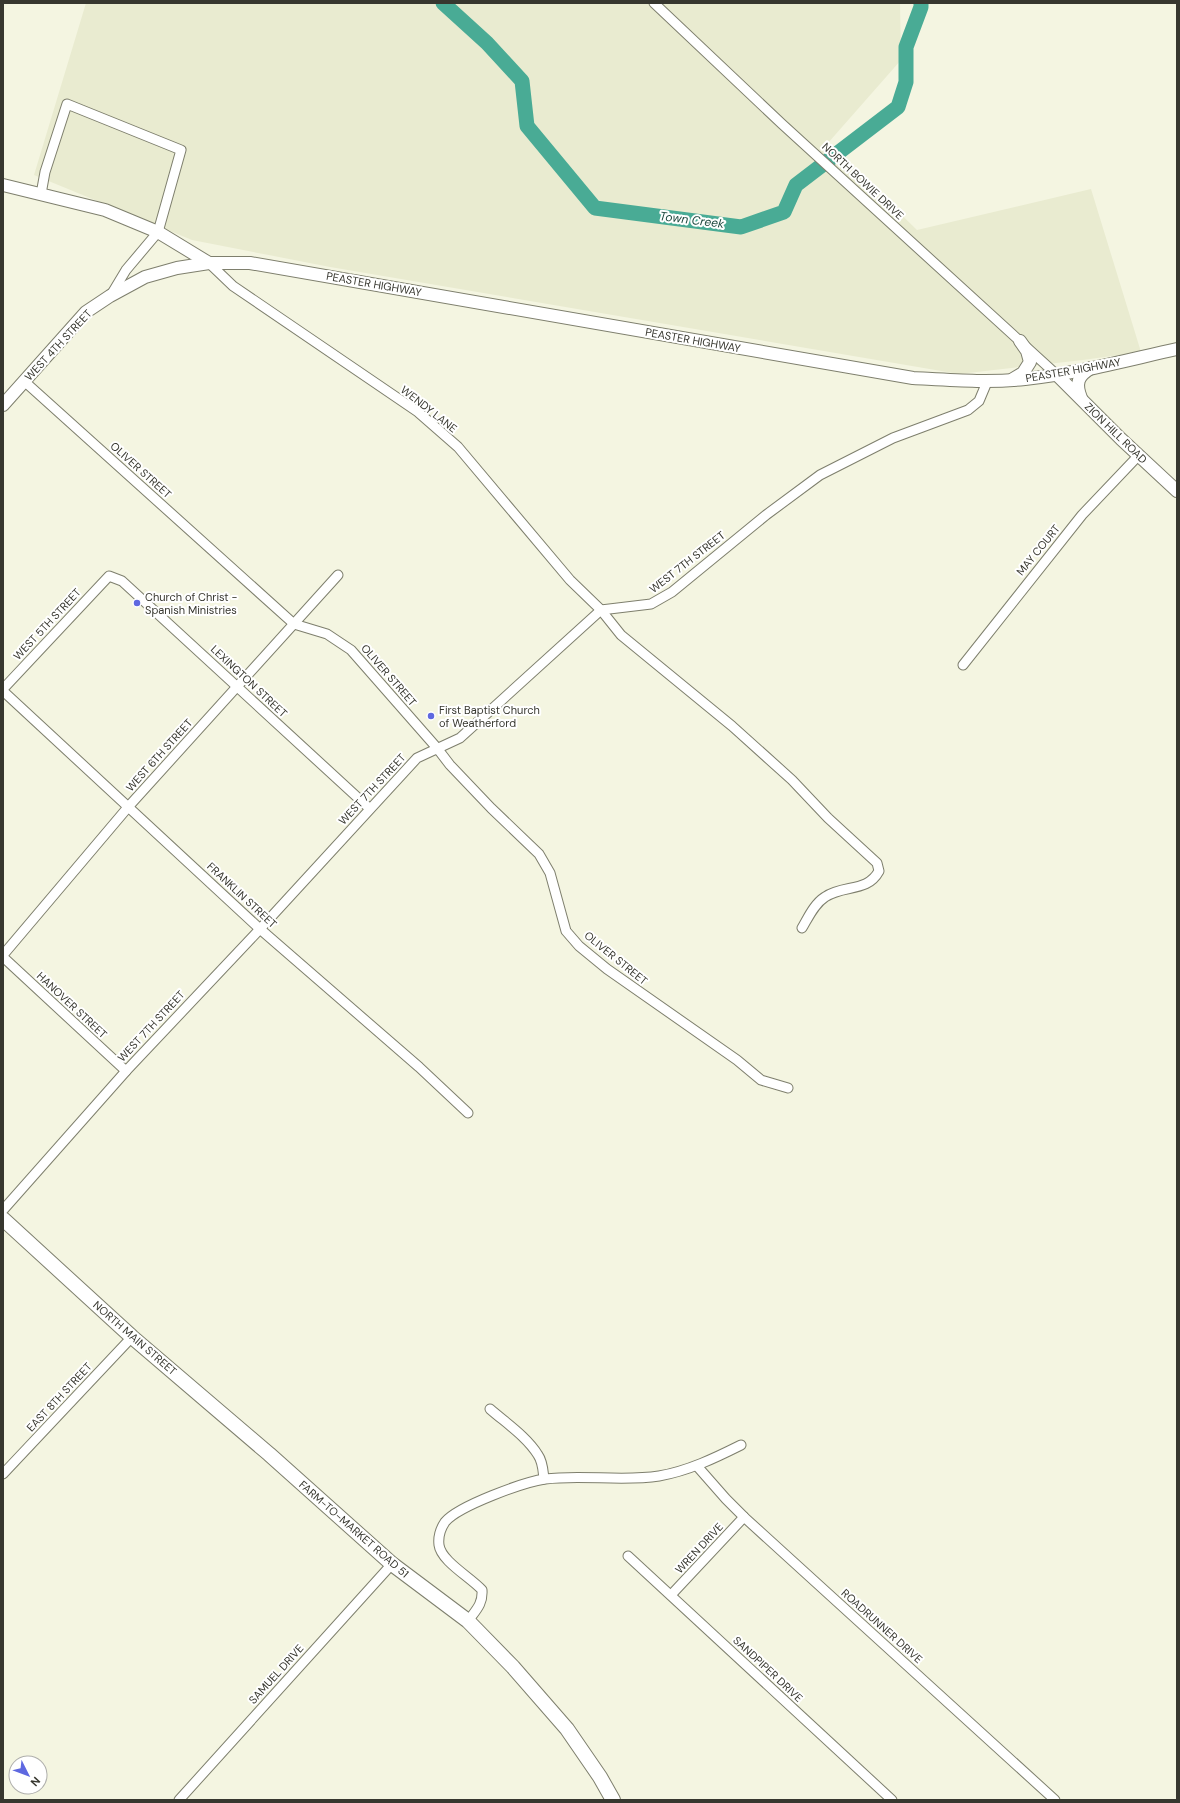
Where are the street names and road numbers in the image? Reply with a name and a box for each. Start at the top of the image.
street label: NORTH BOWIE DRIVE [819,139,907,223]
street label: PEASTER HIGHWAY [325,269,423,299]
street label: WEST 4TH STREET [21,306,95,384]
street label: PEASTER HIGHWAY [644,325,742,355]
street label: PEASTER HIGHWAY [1024,355,1122,385]
street label: WENDY LANE [398,383,460,435]
street label: ZION HILL ROAD [1082,400,1150,467]
street label: OLIVER STREET [108,439,174,501]
street label: MAY COURT [1013,522,1063,578]
street label: WEST 7TH STREET [646,528,728,596]
street label: WEST 5TH STREET [10,585,84,663]
street label: OLIVER STREET [358,641,420,709]
street label: LEXINGTON STREET [208,642,290,720]
street label: WEST 6TH STREET [123,716,195,794]
street label: WEST 7TH STREET [335,751,409,827]
street label: FRANKLIN STREET [204,859,280,931]
street label: OLIVER STREET [582,928,650,988]
street label: HANOVER STREET [34,969,110,1041]
street label: WEST 7TH STREET [114,988,188,1064]
street label: NORTH MAIN STREET [90,1298,180,1378]
street label: EAST 8TH STREET [23,1360,95,1434]
street label: FARM-TO-MARKET ROAD 51 [296,1477,412,1581]
street label: WREN DRIVE [672,1520,726,1576]
street label: ROADRUNNER DRIVE [839,1586,925,1666]
street label: SANDPIPER DRIVE [730,1633,806,1705]
street label: SAMUEL DRIVE [246,1641,306,1707]

